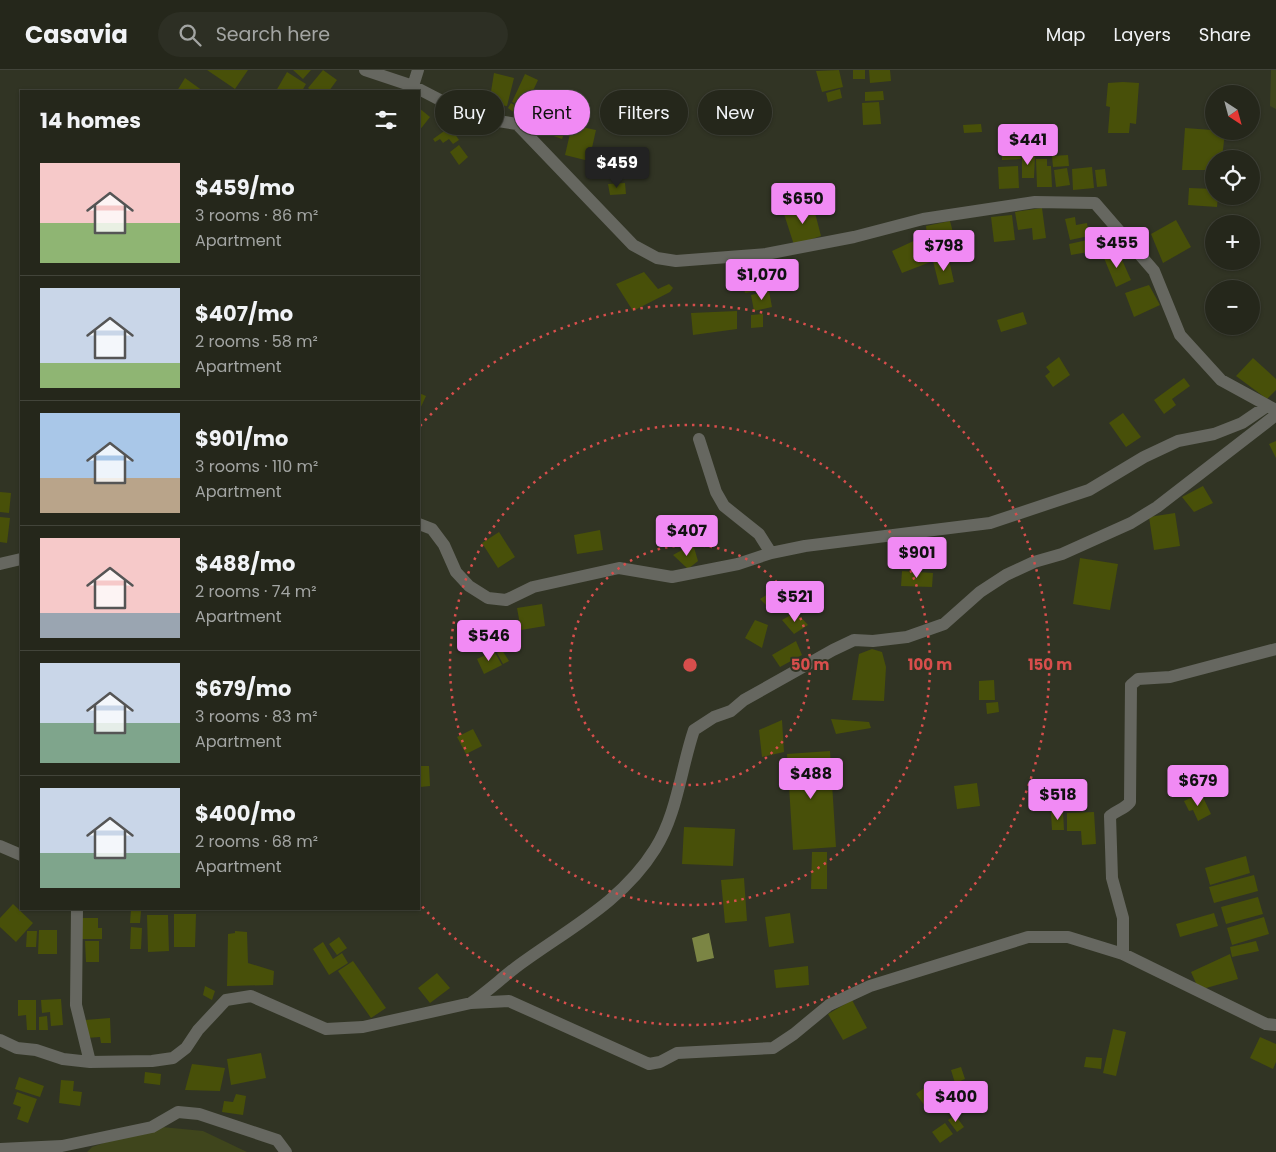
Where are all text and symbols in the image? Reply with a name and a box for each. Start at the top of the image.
search box [158,12,508,57]
text: Casavia [25,18,128,51]
icon: search [176,21,204,49]
text: Search here [216,21,330,48]
text: Map [1046,22,1086,47]
text: Layers [1114,22,1171,47]
text: Share [1199,22,1251,47]
north arrow [1205,85,1260,140]
map controls [1205,85,1260,335]
chip: Buy [435,90,504,135]
chip: Rent [514,90,590,135]
chip: Filters [600,90,688,135]
chip: New [698,90,772,135]
text: 14 homes [40,106,141,135]
icon: filters [372,106,400,134]
pin: $441 [998,124,1058,166]
text: $441 [1009,128,1047,151]
pin: $459 [587,146,647,189]
button: locate [1205,150,1260,205]
text: $459 [596,151,638,174]
text: $459/mo [195,173,295,202]
pin: $650 [773,182,833,225]
icon: home [80,183,140,243]
text: $650 [782,187,824,210]
text: 3 rooms · 86 m² [195,204,318,227]
button: + [1205,215,1260,270]
pin: $455 [1087,226,1147,269]
text: Apartment [195,229,282,252]
pin: $798 [914,230,974,272]
text: $455 [1096,231,1138,254]
text: $798 [924,234,964,257]
pin: $1,070 [721,258,803,301]
text: $1,070 [737,263,787,286]
button: − [1205,280,1260,335]
text: $407/mo [195,299,293,328]
icon: home [80,308,140,368]
text: 2 rooms · 58 m² [195,330,318,353]
text: Apartment [195,355,282,378]
text: $901/mo [195,424,288,453]
icon: home [80,433,140,493]
text: 3 rooms · 110 m² [195,455,318,478]
text: Apartment [195,480,282,503]
pin: $407 [657,514,717,557]
text: $407 [667,519,707,542]
pin: $901 [887,536,947,579]
text: $901 [899,541,935,564]
text: $488/mo [195,549,295,578]
icon: home [80,558,140,618]
text: 2 rooms · 74 m² [195,580,317,603]
pin: $521 [765,580,825,623]
text: $521 [777,585,813,608]
text: Apartment [195,605,282,628]
pin: $546 [459,620,519,662]
text: $546 [468,624,510,647]
text: 50 m [791,654,829,675]
text: 100 m [908,654,952,675]
text: 150 m [1028,654,1072,675]
centre of rings [681,656,699,674]
text: $679/mo [195,674,291,703]
icon: home [80,683,140,743]
text: 3 rooms · 83 m² [195,705,317,728]
text: Apartment [195,730,282,753]
pin: $488 [781,758,841,800]
text: $488 [790,762,832,785]
pin: $679 [1168,764,1228,807]
text: $679 [1178,769,1218,792]
pin: $518 [1028,778,1088,821]
text: $518 [1039,783,1077,806]
text: $400/mo [195,799,296,828]
icon: home [80,808,140,868]
text: 2 rooms · 68 m² [195,830,318,853]
text: Apartment [195,855,282,878]
pin: $400 [926,1080,986,1123]
text: $400 [935,1085,977,1108]

